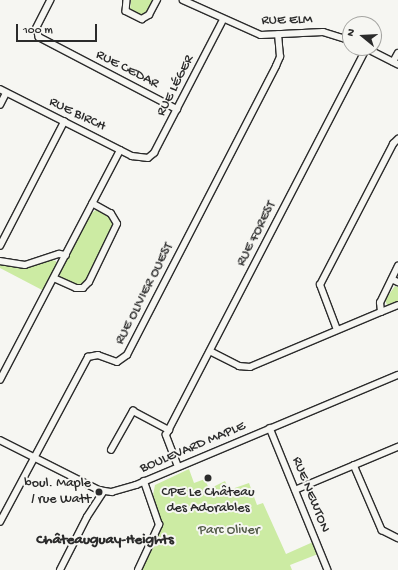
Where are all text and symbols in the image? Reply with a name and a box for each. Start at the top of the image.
street label: RUE ELM [261,12,313,30]
scale bar [18,16,99,42]
north arrow [342,16,382,56]
text: 100 m [23,24,53,38]
text: N [345,27,358,38]
street label: RUE CEDAR [93,47,161,93]
street label: RUE LÉGER [153,53,199,119]
street label: RUE BIRCH [46,94,108,136]
street label: RUE FOREST [233,199,281,269]
street label: RUE OLIVIER OUEST [112,240,178,348]
street label: BOULEVARD MAPLE [138,418,248,478]
street label: RUE NEWTON [287,455,333,535]
marker: CPE Le Château des Adorables [203,473,213,483]
place label: boul. Maple / rue Watt [24,476,91,508]
place label: CPE Le Château des Adorables [161,485,255,518]
marker: boul. Maple / rue Watt [94,487,104,497]
park label: Parc Oliver [198,523,260,539]
district label: Châteauguay-Heights [36,532,174,550]

